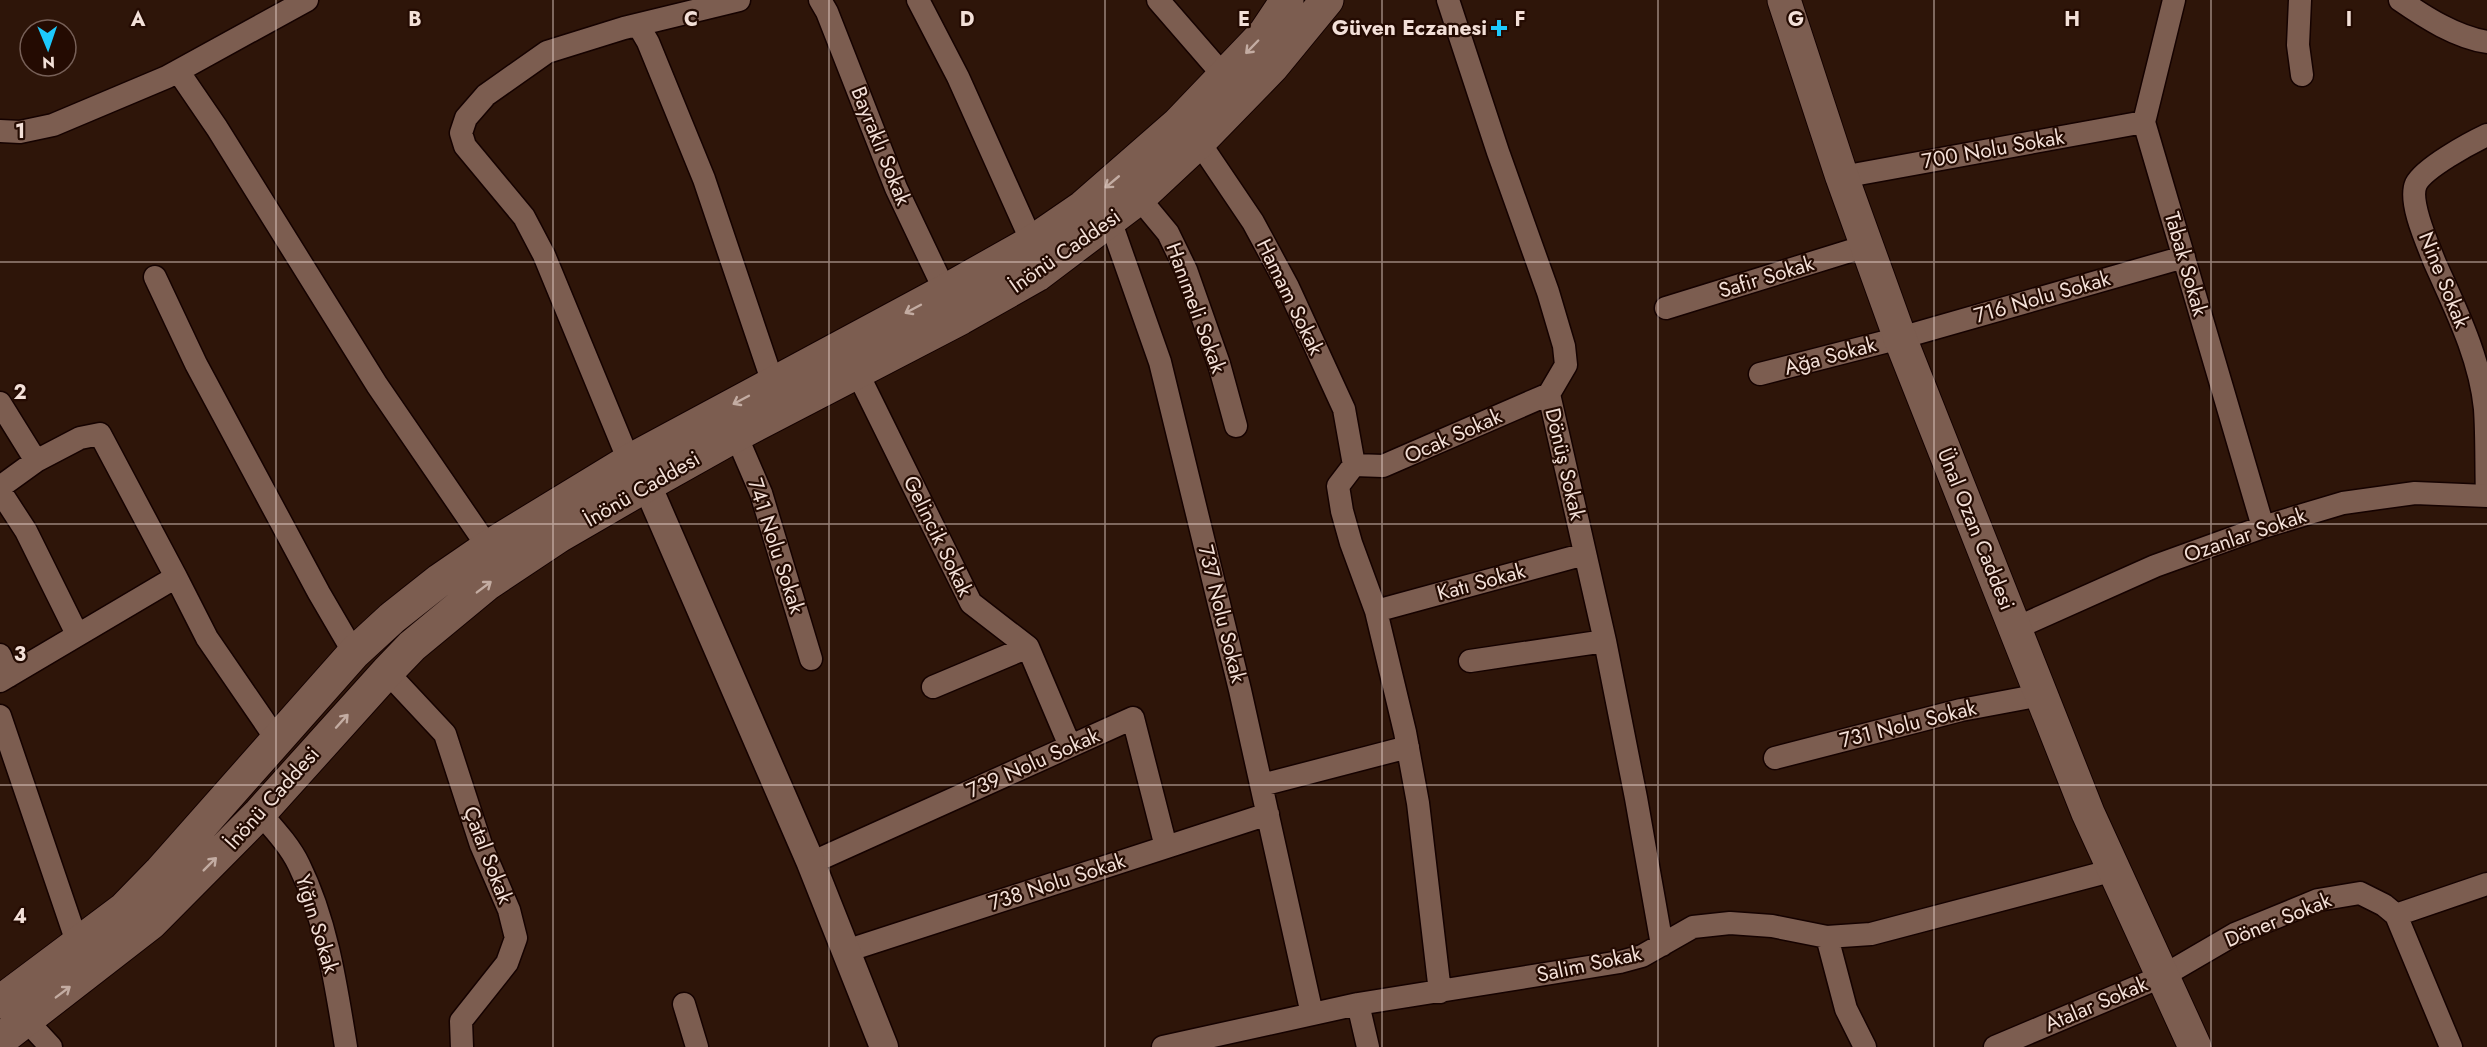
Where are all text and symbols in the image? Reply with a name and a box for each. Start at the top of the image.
text: A [130,5,146,34]
text: B [408,5,422,34]
text: C [684,5,698,34]
text: D [960,5,974,34]
text: E [1238,5,1250,34]
text: F [1514,5,1526,34]
text: G [1788,5,1804,34]
text: H [2064,5,2080,34]
text: I [2346,5,2352,34]
place label: Güven Eczanesi [1332,13,1487,43]
north arrow [18,18,78,78]
marker: Güven Eczanesi [1492,21,1506,35]
one-way arrow [1245,39,1260,54]
text: N [42,51,55,74]
street label: Bayraklı Sokak [844,82,919,211]
text: 1 [15,117,25,146]
street label: 700 Nolu Sokak [1919,122,2067,176]
one-way arrow [1105,175,1120,189]
street label: İnönü Caddesi [1003,202,1127,300]
street label: Tabak Sokak [2157,208,2215,320]
street label: Nine Sokak [2411,227,2477,333]
street label: Hamam Sokak [1249,234,1331,361]
street label: Hanımeli Sokak [1158,239,1234,378]
street label: Safir Sokak [1715,248,1818,306]
street label: 716 Nolu Sokak [1970,263,2114,331]
one-way arrow [904,303,922,315]
street label: Ağa Sokak [1781,329,1880,383]
text: 2 [13,378,27,407]
one-way arrow [732,395,750,406]
street label: Ocak Sokak [1399,401,1507,471]
street label: Dönüş Sokak [1538,405,1593,524]
street label: İnönü Caddesi [579,444,705,534]
street label: Ünal Ozan Caddesi [1930,444,2022,614]
street label: Gelincik Sokak [896,471,981,602]
street label: 741 Nolu Sokak [740,475,812,618]
street label: Ozanlar Sokak [2180,500,2311,570]
street label: 737 Nolu Sokak [1190,542,1254,687]
street label: Katı Sokak [1433,556,1529,608]
one-way arrow [475,581,491,594]
text: 3 [14,640,26,669]
street label: 731 Nolu Sokak [1837,692,1980,755]
one-way arrow [335,713,349,728]
street label: 739 Nolu Sokak [962,720,1105,806]
street label: İnönü Caddesi [218,740,326,856]
street label: Çatal Sokak [456,802,521,909]
street label: 738 Nolu Sokak [985,846,1130,918]
one-way arrow [203,857,218,872]
street label: Yığın Sokak [288,871,346,978]
street label: Döner Sokak [2220,885,2337,955]
text: 4 [13,902,27,931]
street label: Salim Sokak [1534,938,1645,990]
street label: Atalar Sokak [2040,969,2153,1039]
one-way arrow [55,986,71,999]

